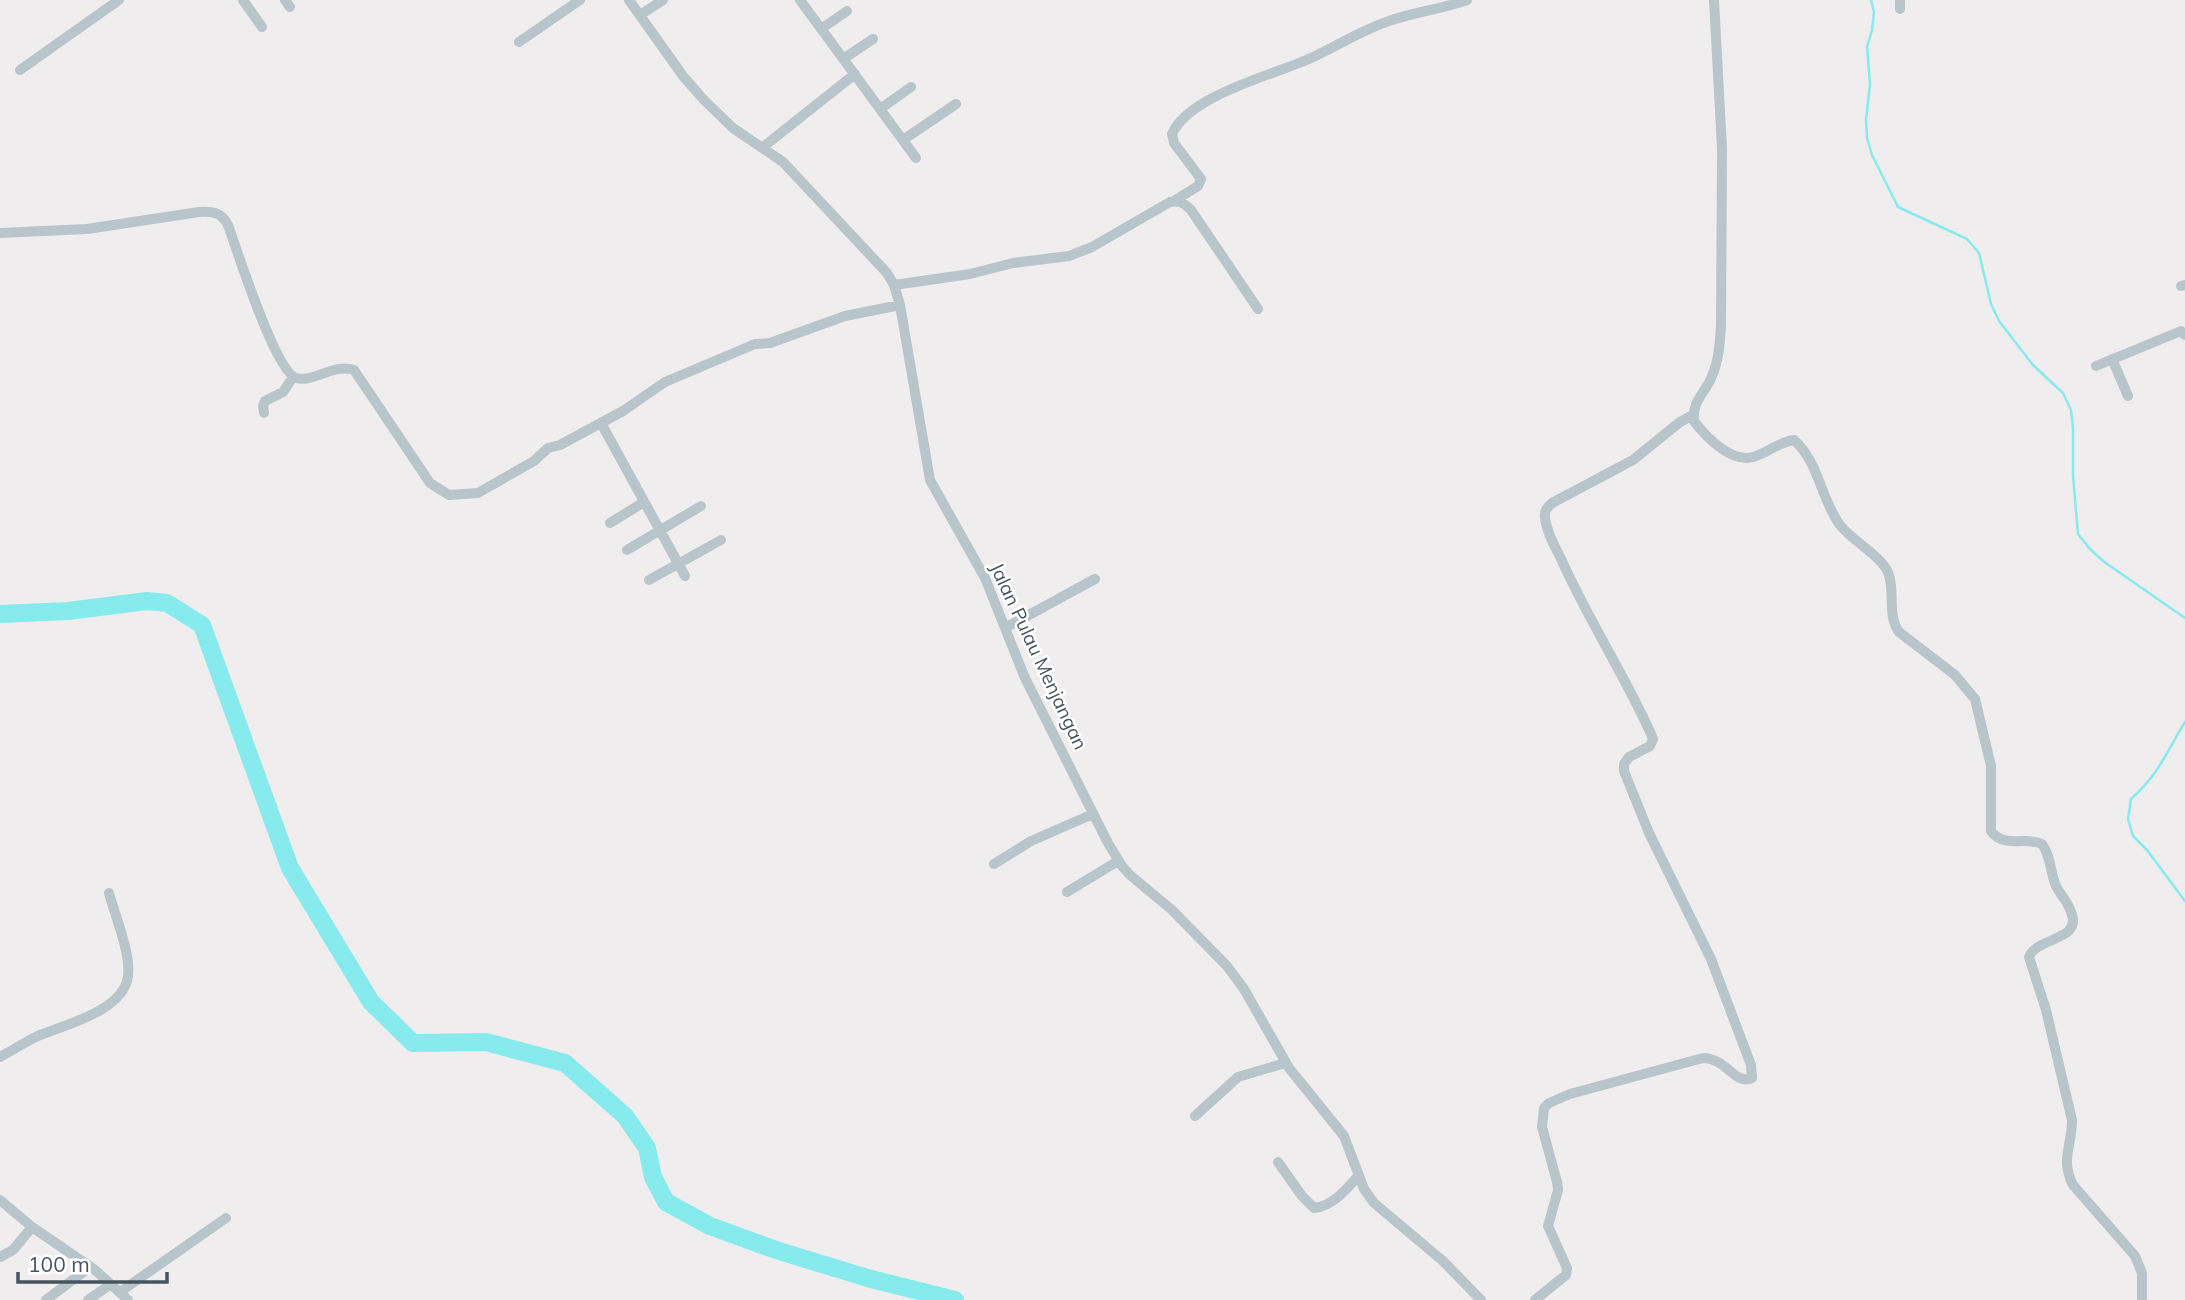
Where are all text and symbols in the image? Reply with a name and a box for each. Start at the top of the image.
street label: Jalan Pulau Menjangan [985,559,1093,753]
scale bar [18,1240,166,1284]
text: 100 m [28,1251,90,1277]

